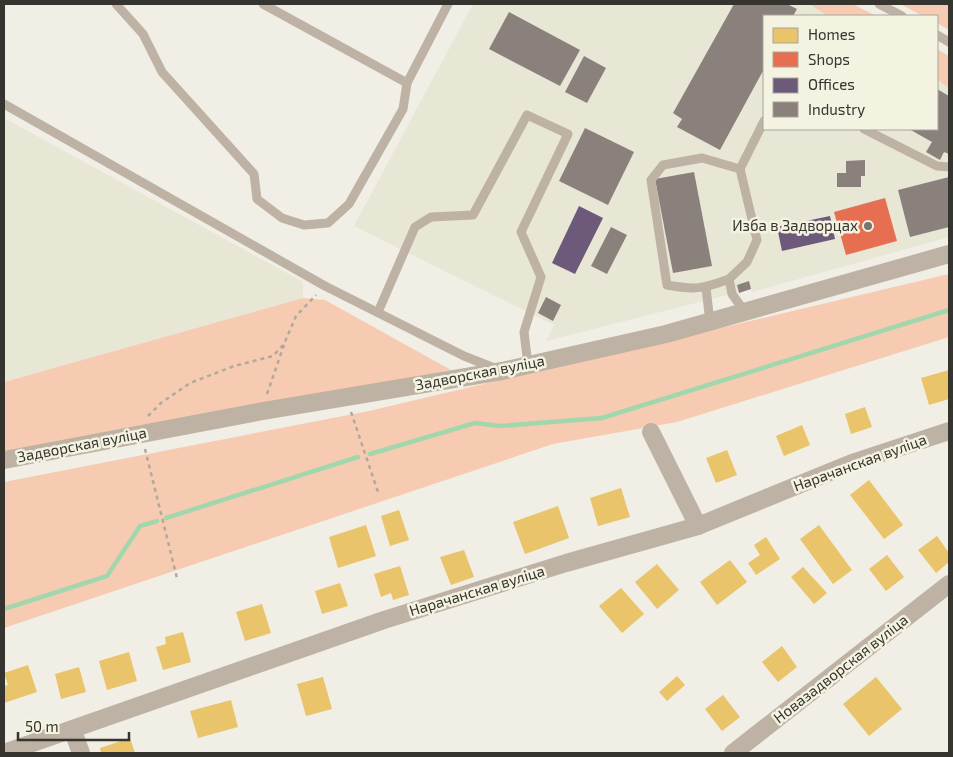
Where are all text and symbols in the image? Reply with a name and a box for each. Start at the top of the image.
legend [763,15,938,130]
text: Homes [808,25,855,43]
text: Shops [808,50,850,68]
text: Offices [808,75,855,93]
text: Industry [808,100,865,118]
place label: Изба в Задворцах [732,216,858,234]
marker: Изба в Задворцах [862,220,874,232]
street label: Задворская вуліца [414,351,546,394]
street label: Задворская вуліца [16,423,148,466]
street label: Нарачанская вуліца [791,430,929,496]
street label: Нарачанская вуліца [407,561,547,620]
street label: Новазадворская вуліца [770,610,912,727]
scale bar [18,710,129,742]
text: 50 m [25,717,59,735]

